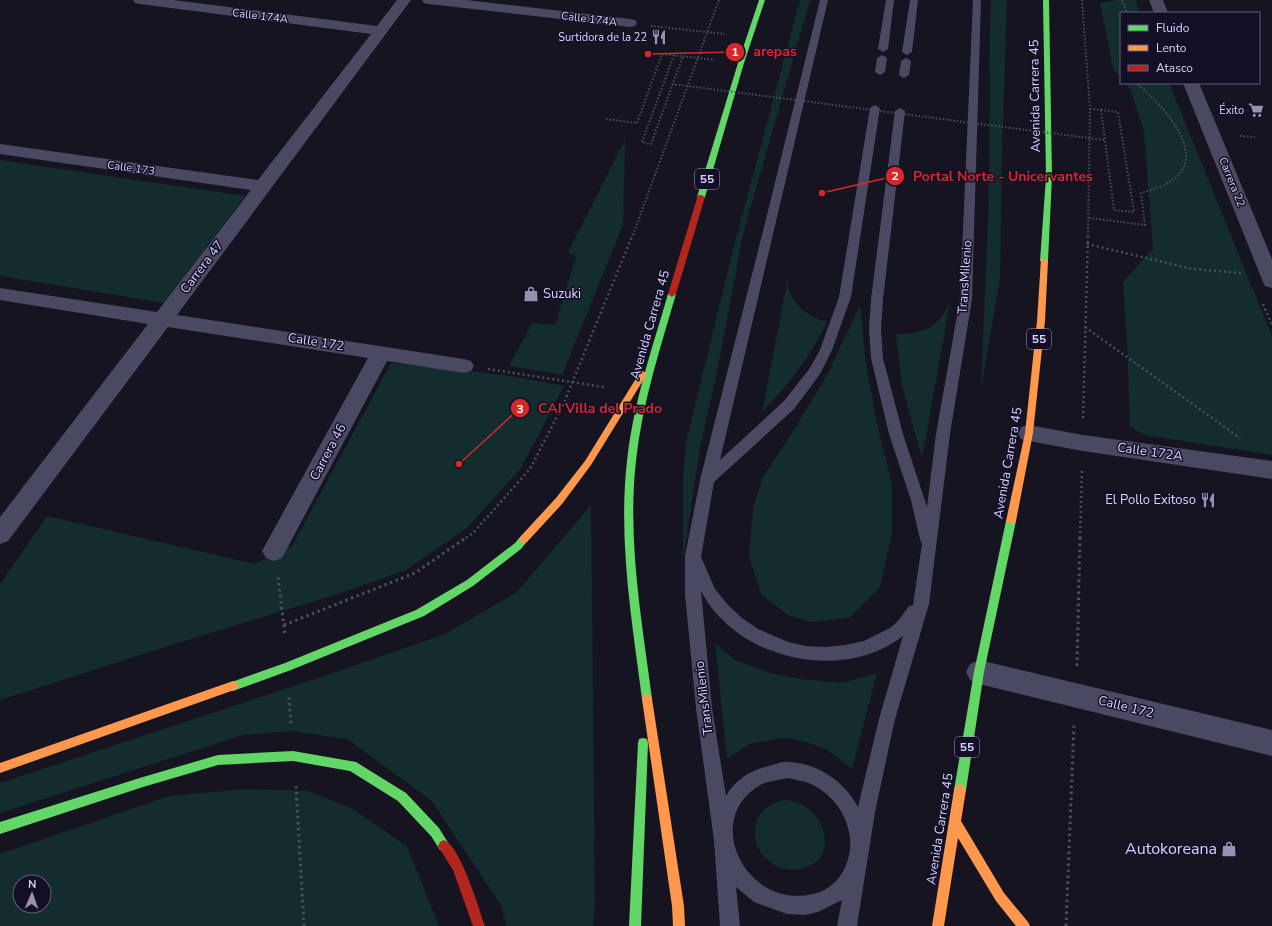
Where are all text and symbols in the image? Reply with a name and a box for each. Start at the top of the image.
street label: Calle 174A [231,5,289,27]
street label: Calle 174A [560,8,618,30]
legend [1120,12,1260,84]
text: Fluido [1156,20,1190,36]
restaurant icon: Surtidora de la 22 [650,28,668,46]
place label: Surtidora de la 22 [558,30,647,45]
callout: arepas [725,39,805,65]
street label: Avenida Carrera 45 [1025,39,1045,153]
text: Lento [1156,40,1187,56]
text: arepas [753,42,797,61]
text: 1 [731,44,739,60]
text: Atasco [1156,60,1193,76]
supermarket icon: Éxito [1247,101,1265,119]
place label: Éxito [1219,102,1244,118]
street label: Carrera 22 [1215,155,1249,209]
street label: Calle 173 [106,157,156,179]
callout: Portal Norte - Unicervantes [885,163,1101,189]
text: Portal Norte - Unicervantes [913,167,1093,186]
text: 2 [891,168,899,184]
road number: 55 [695,169,719,189]
street label: Carrera 47 [176,237,228,297]
street label: TransMilenio [953,239,977,315]
street label: Avenida Carrera 45 [626,268,674,382]
shop icon: Suzuki [522,285,540,303]
place label: Suzuki [543,285,581,303]
street label: Calle 172 [287,329,345,355]
road number: 55 [1027,329,1051,349]
callout: CAI Villa del Prado [510,395,670,421]
text: CAI Villa del Prado [538,399,662,418]
text: 3 [516,401,524,417]
street label: Avenida Carrera 45 [989,406,1027,520]
street label: Carrera 46 [305,420,351,484]
street label: Calle 172A [1116,438,1185,466]
place label: El Pollo Exitoso [1105,491,1196,509]
restaurant icon: El Pollo Exitoso [1199,491,1217,509]
street label: TransMilenio [691,660,717,736]
street label: Calle 172 [1096,691,1156,723]
road number: 55 [955,737,979,757]
street label: Avenida Carrera 45 [922,772,958,886]
place label: Autokoreana [1125,838,1217,860]
shop icon: Autokoreana [1220,840,1238,858]
north arrow [12,874,52,914]
text: N [28,877,37,892]

